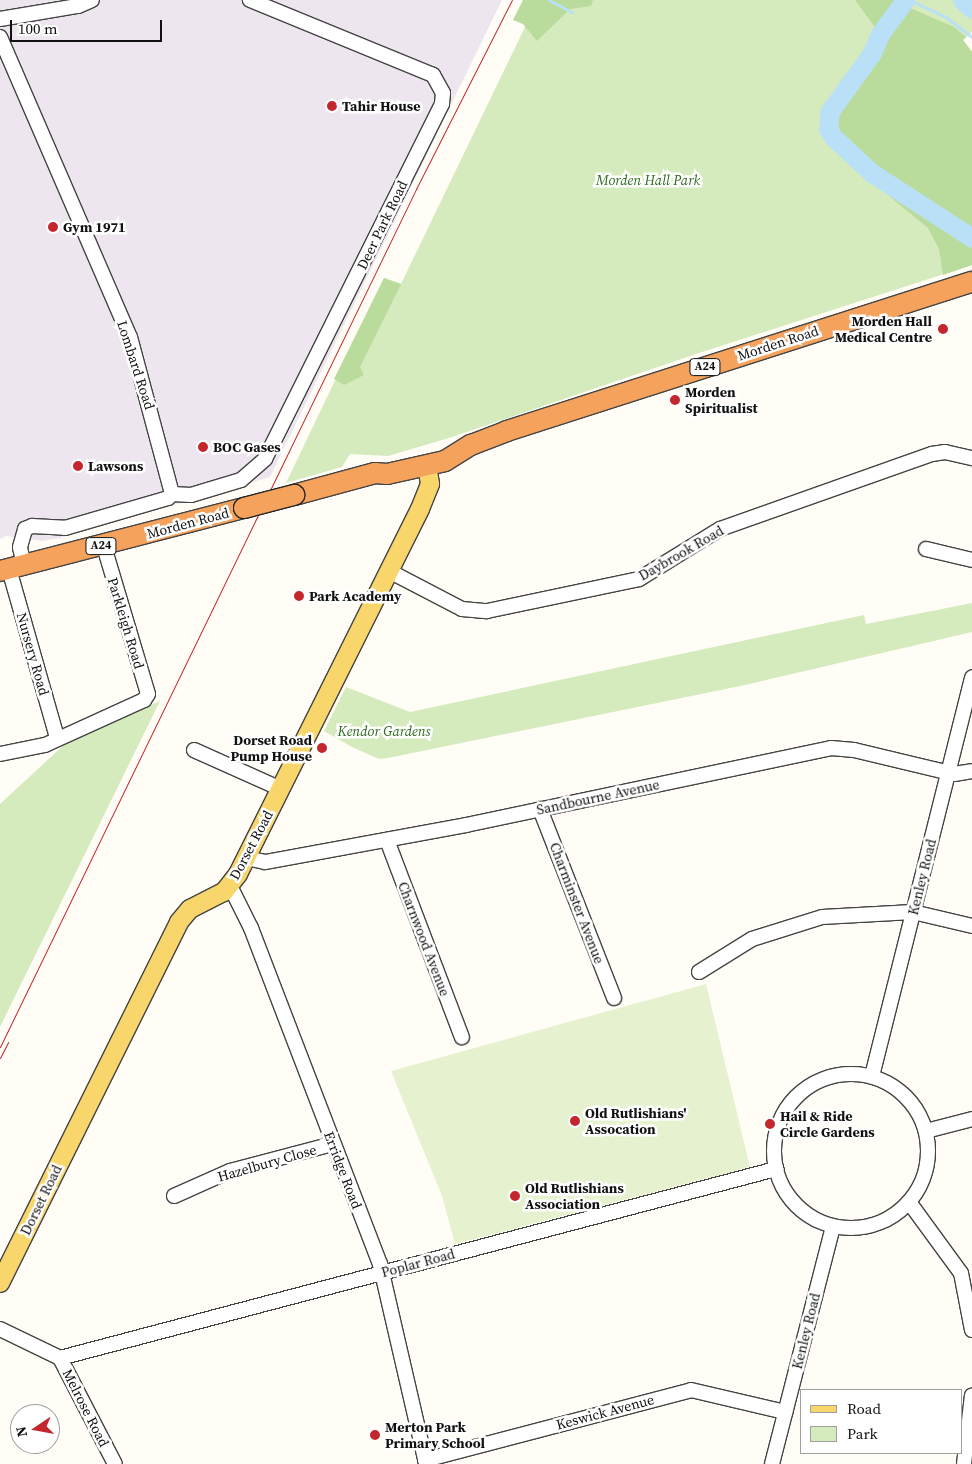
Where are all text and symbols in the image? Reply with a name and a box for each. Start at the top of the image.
scale bar [12,10,165,42]
text: 100 m [18,18,58,39]
place label: Tahir House [342,98,420,114]
marker: Tahir House [326,100,338,112]
park label: Morden Hall Park [596,172,700,188]
street label: Deer Park Road [353,178,411,272]
place label: Gym 1971 [63,219,126,235]
marker: Gym 1971 [47,221,59,233]
place label: Morden Hall Medical Centre [835,313,932,346]
street label: Lombard Road [114,318,158,412]
street label: Morden Road [735,322,821,364]
marker: Morden Hall Medical Centre [936,322,950,336]
road number: A24 [689,358,721,377]
place label: Morden Spiritualist [685,384,758,417]
marker: Morden Spiritualist [669,394,681,406]
place label: BOC Gases [213,439,281,455]
marker: BOC Gases [197,441,209,453]
place label: Lawsons [88,458,143,474]
marker: Lawsons [72,460,84,472]
street label: Morden Road [145,504,231,542]
street label: Daybrook Road [635,522,727,584]
road number: A24 [85,536,117,556]
street label: Parkleigh Road [104,575,148,671]
place label: Park Academy [309,588,401,604]
marker: Park Academy [293,590,305,602]
street label: Nursery Road [13,611,53,697]
park label: Kendor Gardens [338,723,430,739]
place label: Dorset Road Pump House [230,732,312,764]
marker: Dorset Road Pump House [316,742,328,754]
street label: Sandbourne Avenue [535,776,661,818]
street label: Dorset Road [226,807,276,883]
street label: Kenley Road [904,837,940,917]
street label: Charminster Avenue [546,840,608,966]
street label: Charnwood Avenue [394,879,454,999]
place label: Old Rutlishians' Assocation [585,1105,687,1138]
place label: Hail & Ride Circle Gardens [780,1108,875,1140]
marker: Old Rutlishians' Assocation [569,1115,581,1127]
marker: Hail & Ride Circle Gardens [764,1118,776,1130]
street label: Erridge Road [321,1129,365,1211]
street label: Hazelbury Close [216,1141,318,1185]
street label: Dorset Road [17,1162,65,1238]
place label: Old Rutlishians Association [525,1180,624,1212]
marker: Old Rutlishians Association [509,1190,521,1202]
street label: Poplar Road [379,1245,457,1281]
street label: Kenley Road [788,1291,824,1371]
street label: Melrose Road [59,1366,113,1450]
legend [800,1389,962,1454]
street label: Keswick Avenue [554,1391,656,1433]
text: Road [847,1398,881,1419]
north arrow [10,1404,60,1454]
place label: Merton Park Primary School [385,1419,485,1451]
text: Park [847,1423,878,1444]
text: N [10,1425,32,1439]
marker: Merton Park Primary School [369,1429,381,1441]

